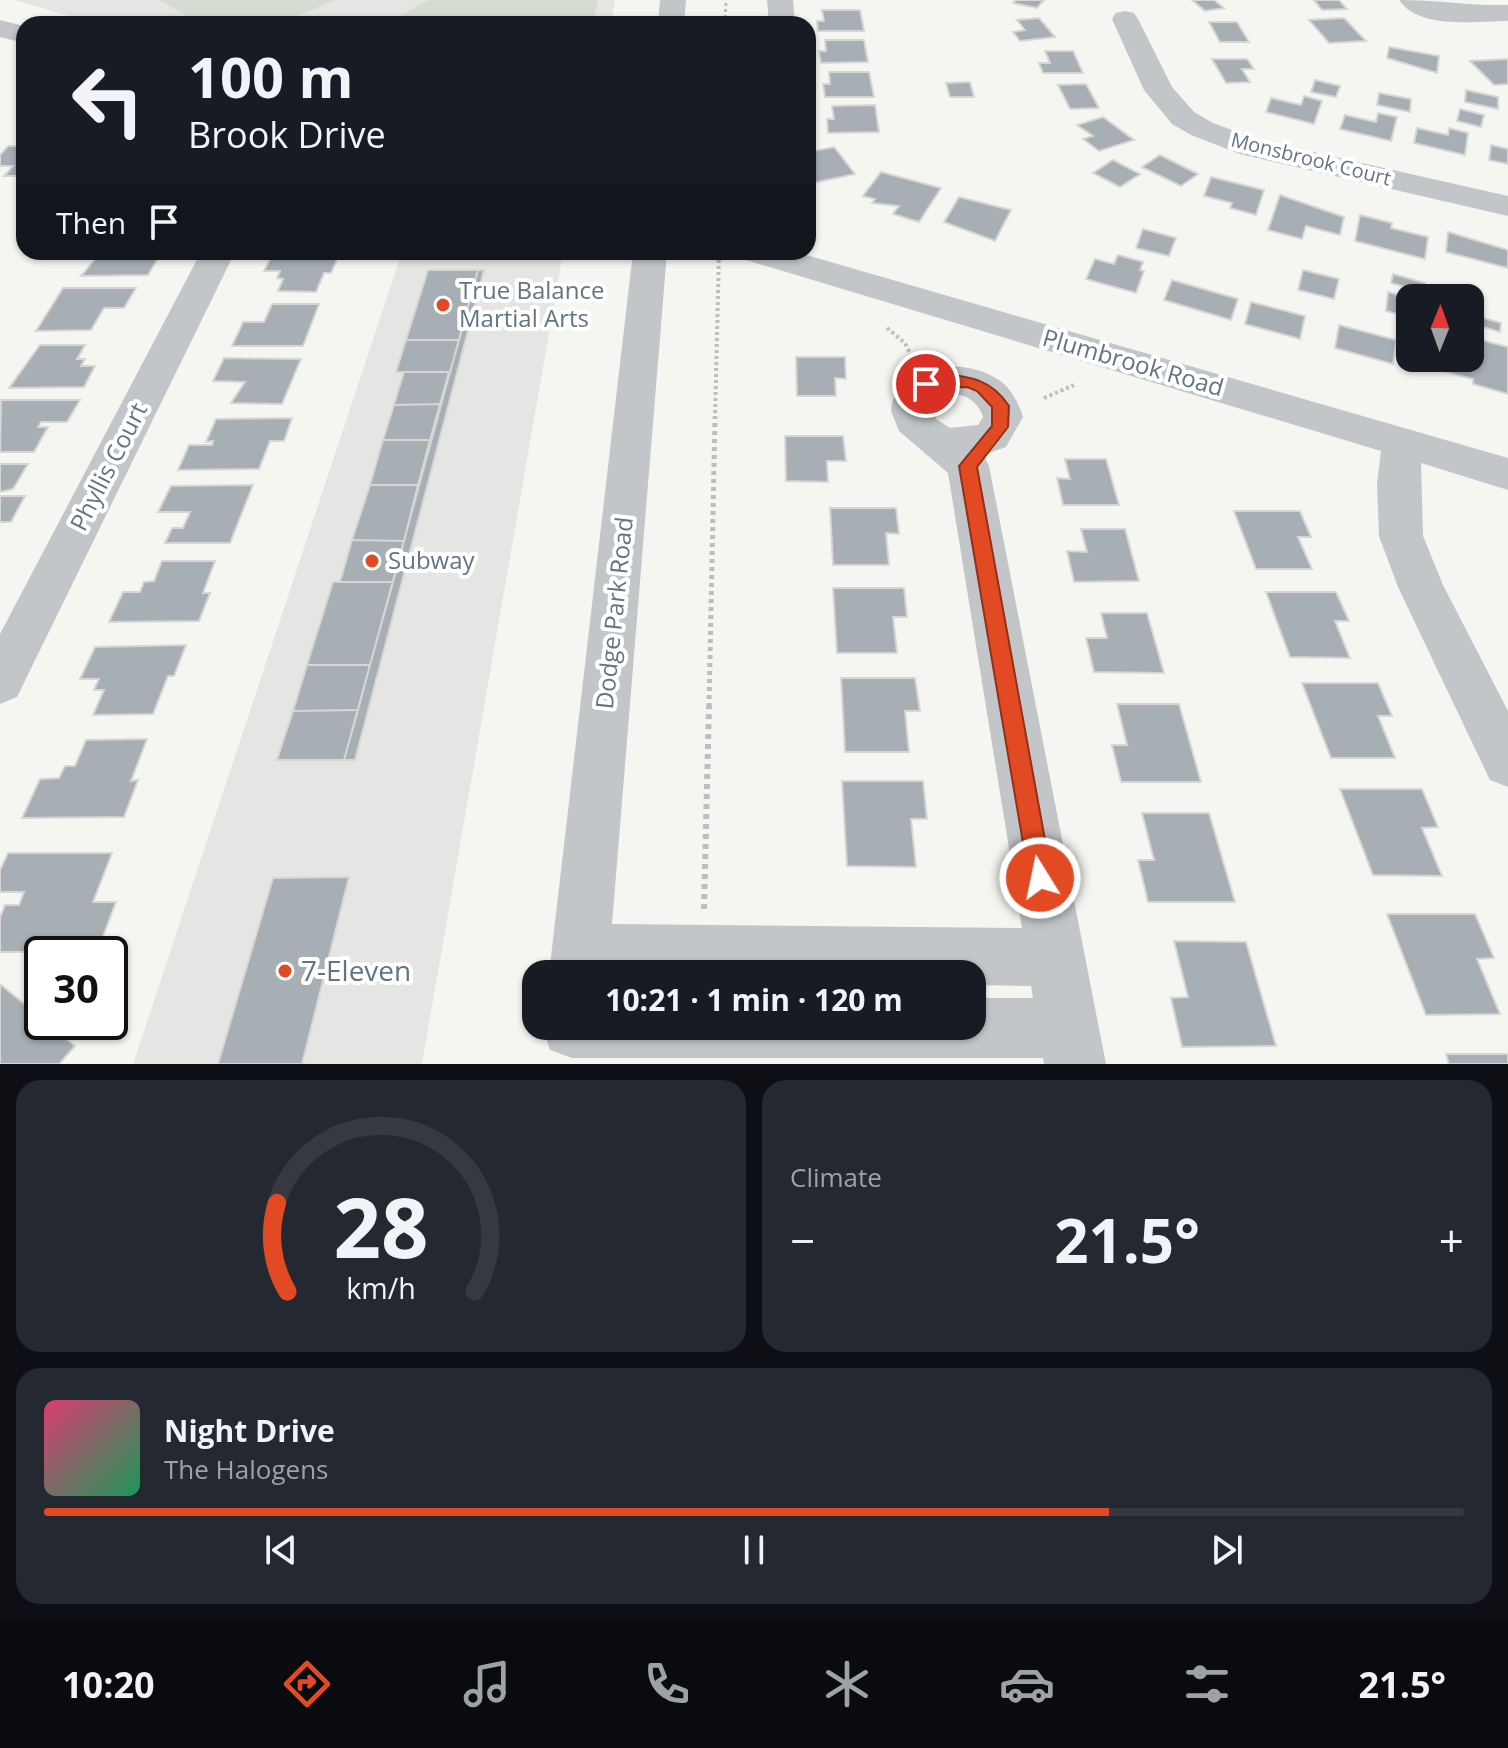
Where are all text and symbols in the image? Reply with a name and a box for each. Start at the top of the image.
text: 100 m [188,38,354,114]
icon: left [56,48,160,152]
text: Brook Drive [188,110,386,159]
street label: Monsbrook Court [1228,126,1394,191]
icon: arrive [142,200,186,244]
text: Then [56,202,126,243]
place label: True Balance Martial Arts [459,273,604,334]
north arrow [1396,284,1484,372]
map controls [1396,284,1484,372]
marker: True Balance Martial Arts [434,296,452,314]
street label: Plumbrook Road [1039,320,1228,403]
pin [892,350,960,418]
icon: arrive [904,362,948,406]
street label: Phyllis Court [61,397,154,536]
street label: Dodge Park Road [587,515,640,711]
place label: Subway [388,543,475,576]
marker: Subway [363,552,381,570]
position arrow [998,836,1082,920]
speed limit sign: 30 [24,936,128,1040]
place label: 7-Eleven [301,951,411,989]
marker: 7-Eleven [276,962,294,980]
text: 10:21 · 1 min · 120 m [605,979,903,1020]
text: Climate [790,1159,882,1195]
text: 28 [333,1169,429,1282]
text: 21.5° [1054,1199,1200,1281]
text: − [790,1210,815,1270]
text: + [1439,1210,1464,1270]
text: km/h [346,1268,416,1307]
text: Night Drive [164,1410,335,1451]
text: The Halogens [164,1451,329,1487]
icon: previous [259,1528,303,1572]
icon: pause [732,1528,776,1572]
icon: next [1205,1528,1249,1572]
icon: directions [279,1656,335,1712]
icon: music [459,1656,515,1712]
icon: phone [639,1656,695,1712]
icon: climate [819,1656,875,1712]
icon: car [999,1656,1055,1712]
icon: filters [1179,1656,1235,1712]
text: 10:20 [62,1660,155,1709]
text: 21.5° [1358,1660,1446,1709]

